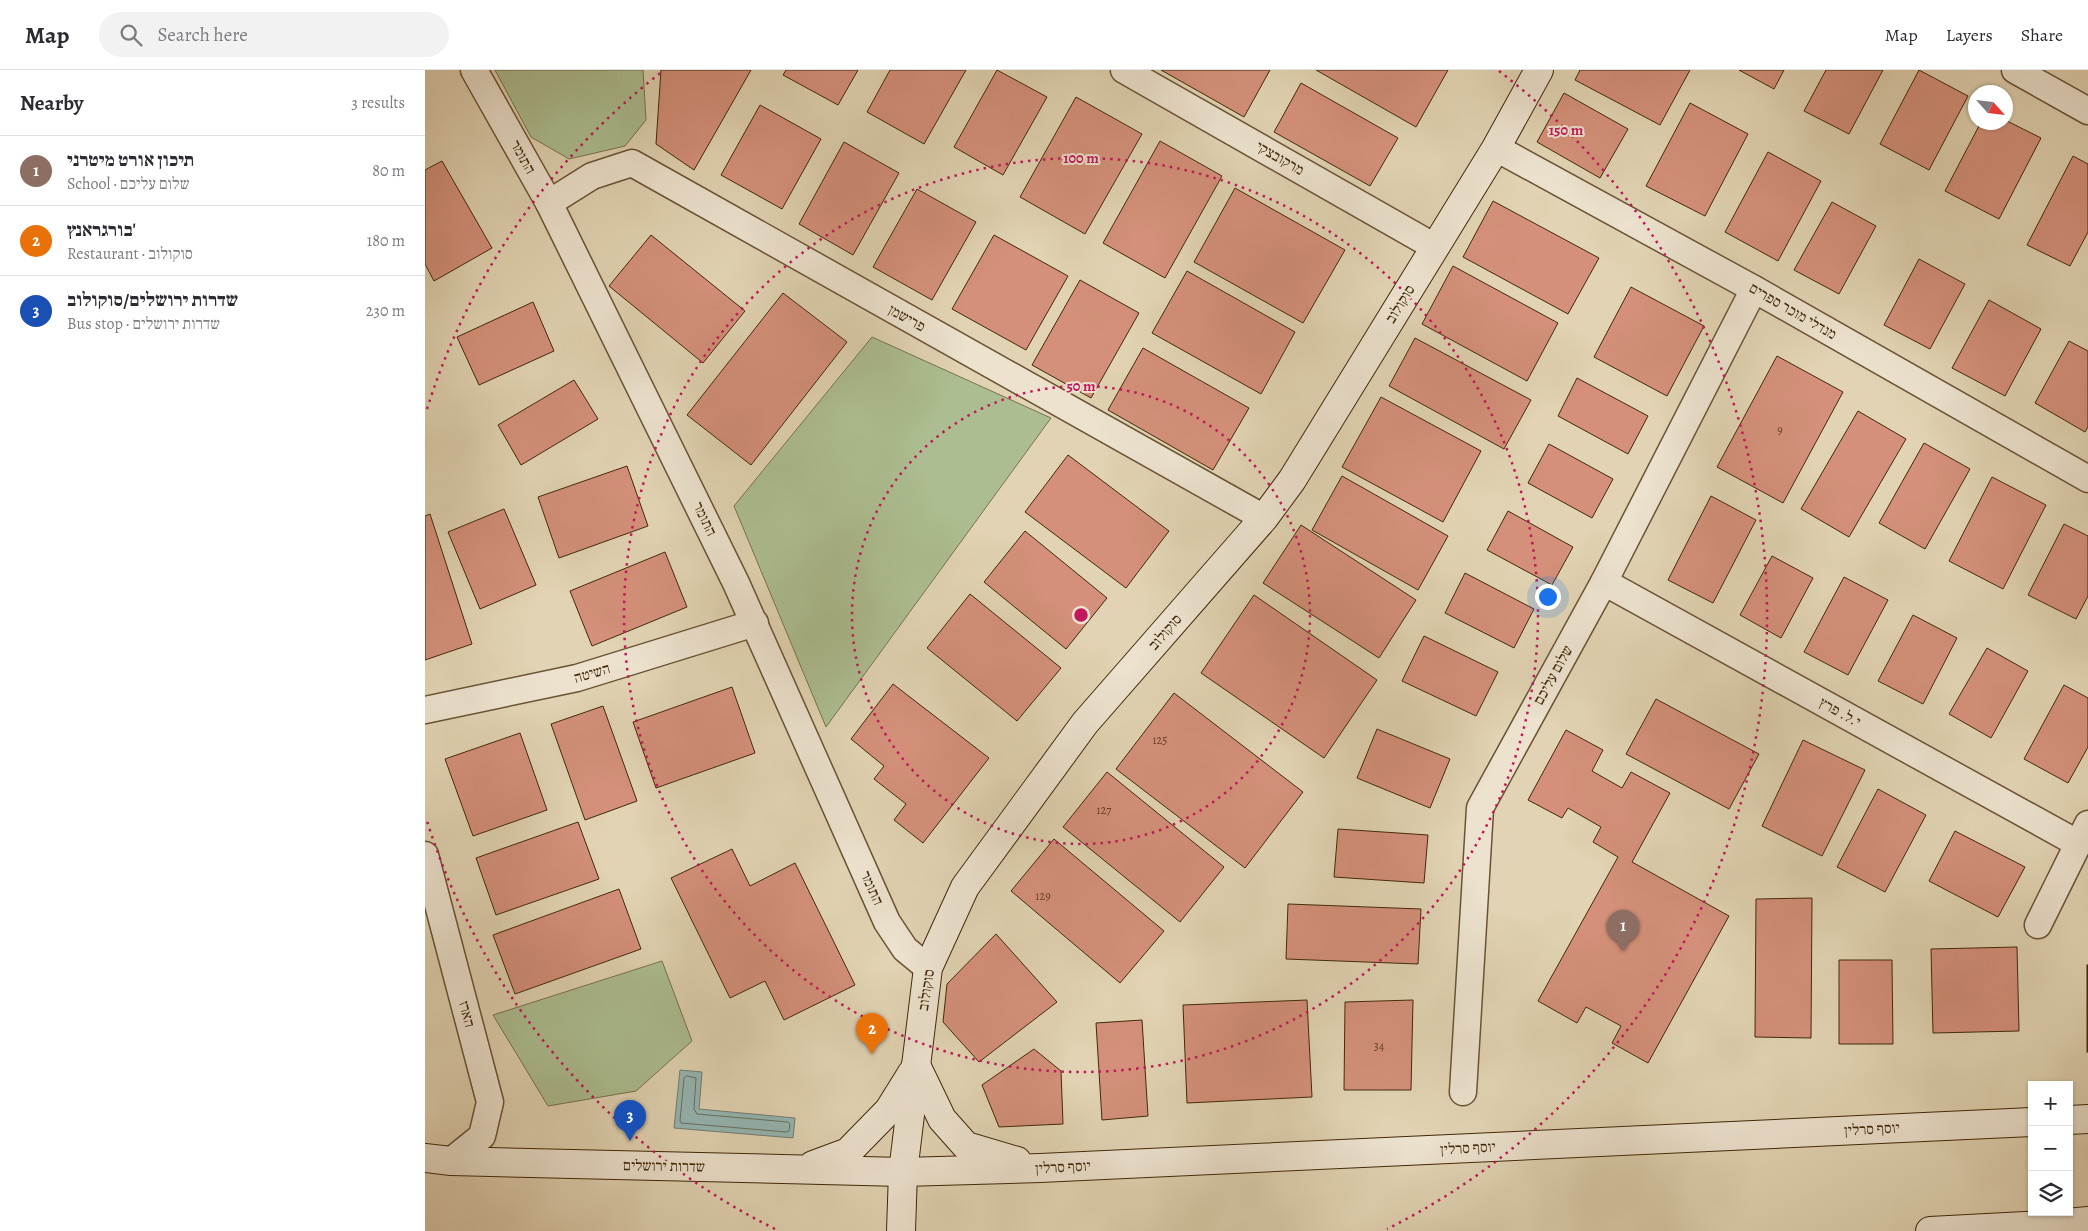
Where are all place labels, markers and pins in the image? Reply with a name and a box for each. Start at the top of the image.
centre of rings [1072,606,1090,624]
pin: 1 [1607,910,1639,951]
pin: 2 [856,1013,888,1054]
pin: 3 [614,1100,646,1141]

